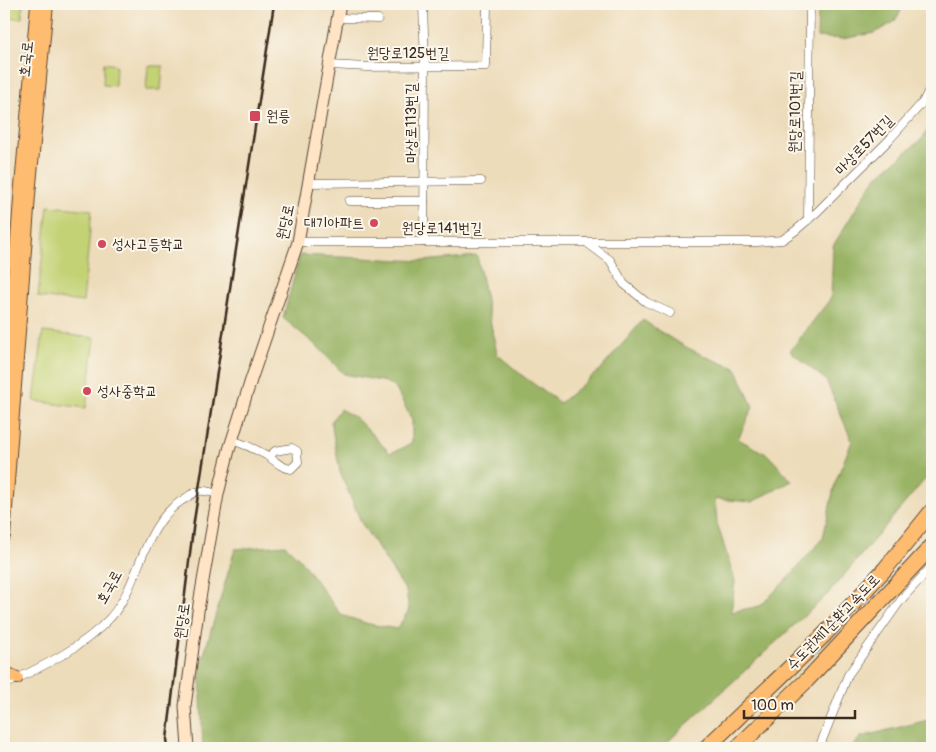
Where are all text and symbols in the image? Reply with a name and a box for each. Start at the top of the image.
street label: 호국로 [15,40,38,78]
street label: 원당로125번길 [367,44,449,63]
street label: 원당로101번길 [785,71,806,153]
street label: 마상로113번길 [402,83,421,163]
place label: 원릉 [266,107,290,126]
marker: 원릉 [248,109,262,123]
street label: 마상로57번길 [831,111,898,179]
street label: 원당로 [272,202,299,242]
place label: 대기아파트 [304,214,364,233]
marker: 대기아파트 [368,217,380,229]
street label: 원당로141번길 [402,219,482,238]
place label: 성사고등학교 [112,235,184,254]
marker: 성사고등학교 [96,238,108,250]
place label: 성사중학교 [97,382,157,401]
marker: 성사중학교 [81,385,93,397]
street label: 호국로 [92,567,127,608]
street label: 수도권제1순환고속도로 [783,570,884,674]
street label: 원당로 [171,602,194,640]
scale bar [744,687,855,719]
text: 100 m [751,696,794,715]

